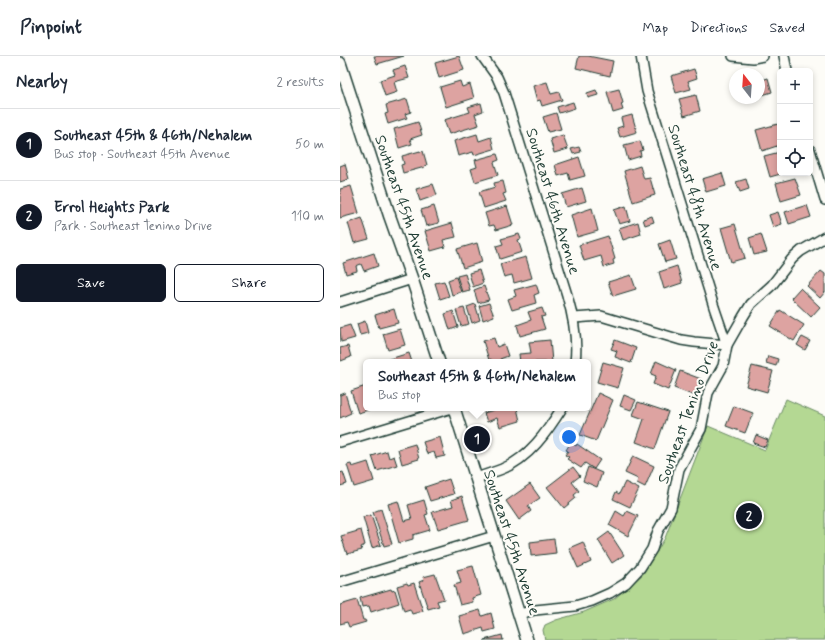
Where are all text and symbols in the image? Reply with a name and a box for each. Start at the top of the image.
text: Pinpoint [20,15,82,40]
text: Map [642,19,668,37]
text: Directions [690,19,748,37]
text: Saved [770,19,805,37]
north arrow [729,68,765,104]
map controls [777,68,813,176]
button: + [777,68,813,104]
text: Nearby [16,71,68,93]
text: 2 results [277,74,324,91]
button: − [777,104,813,140]
street label: Southeast 48th Avenue [662,122,727,273]
text: Southeast 45th & 46th/Nehalem [54,126,252,146]
street label: Southeast 46th Avenue [520,126,585,277]
street label: Southeast 45th Avenue [369,132,438,283]
text: 1 [26,136,32,153]
text: 50 m [295,136,324,153]
button: locate [777,140,813,176]
text: Bus stop · Southeast 45th Avenue [54,146,230,163]
text: Errol Heights Park [54,198,170,218]
text: 2 [26,208,32,225]
text: 110 m [291,208,324,225]
text: Park · Southeast Tenino Drive [54,218,212,235]
button: Save [16,264,166,302]
button: Share [174,264,324,302]
street label: Southeast Tenino Drive [653,338,724,487]
popup [363,359,591,411]
text: Southeast 45th & 46th/Nehalem [378,367,576,387]
text: Bus stop [378,387,421,404]
pin: 1 [464,424,490,454]
your location [559,427,579,447]
street label: Southeast 45th Avenue [478,467,545,618]
pin: 2 [736,501,762,531]

